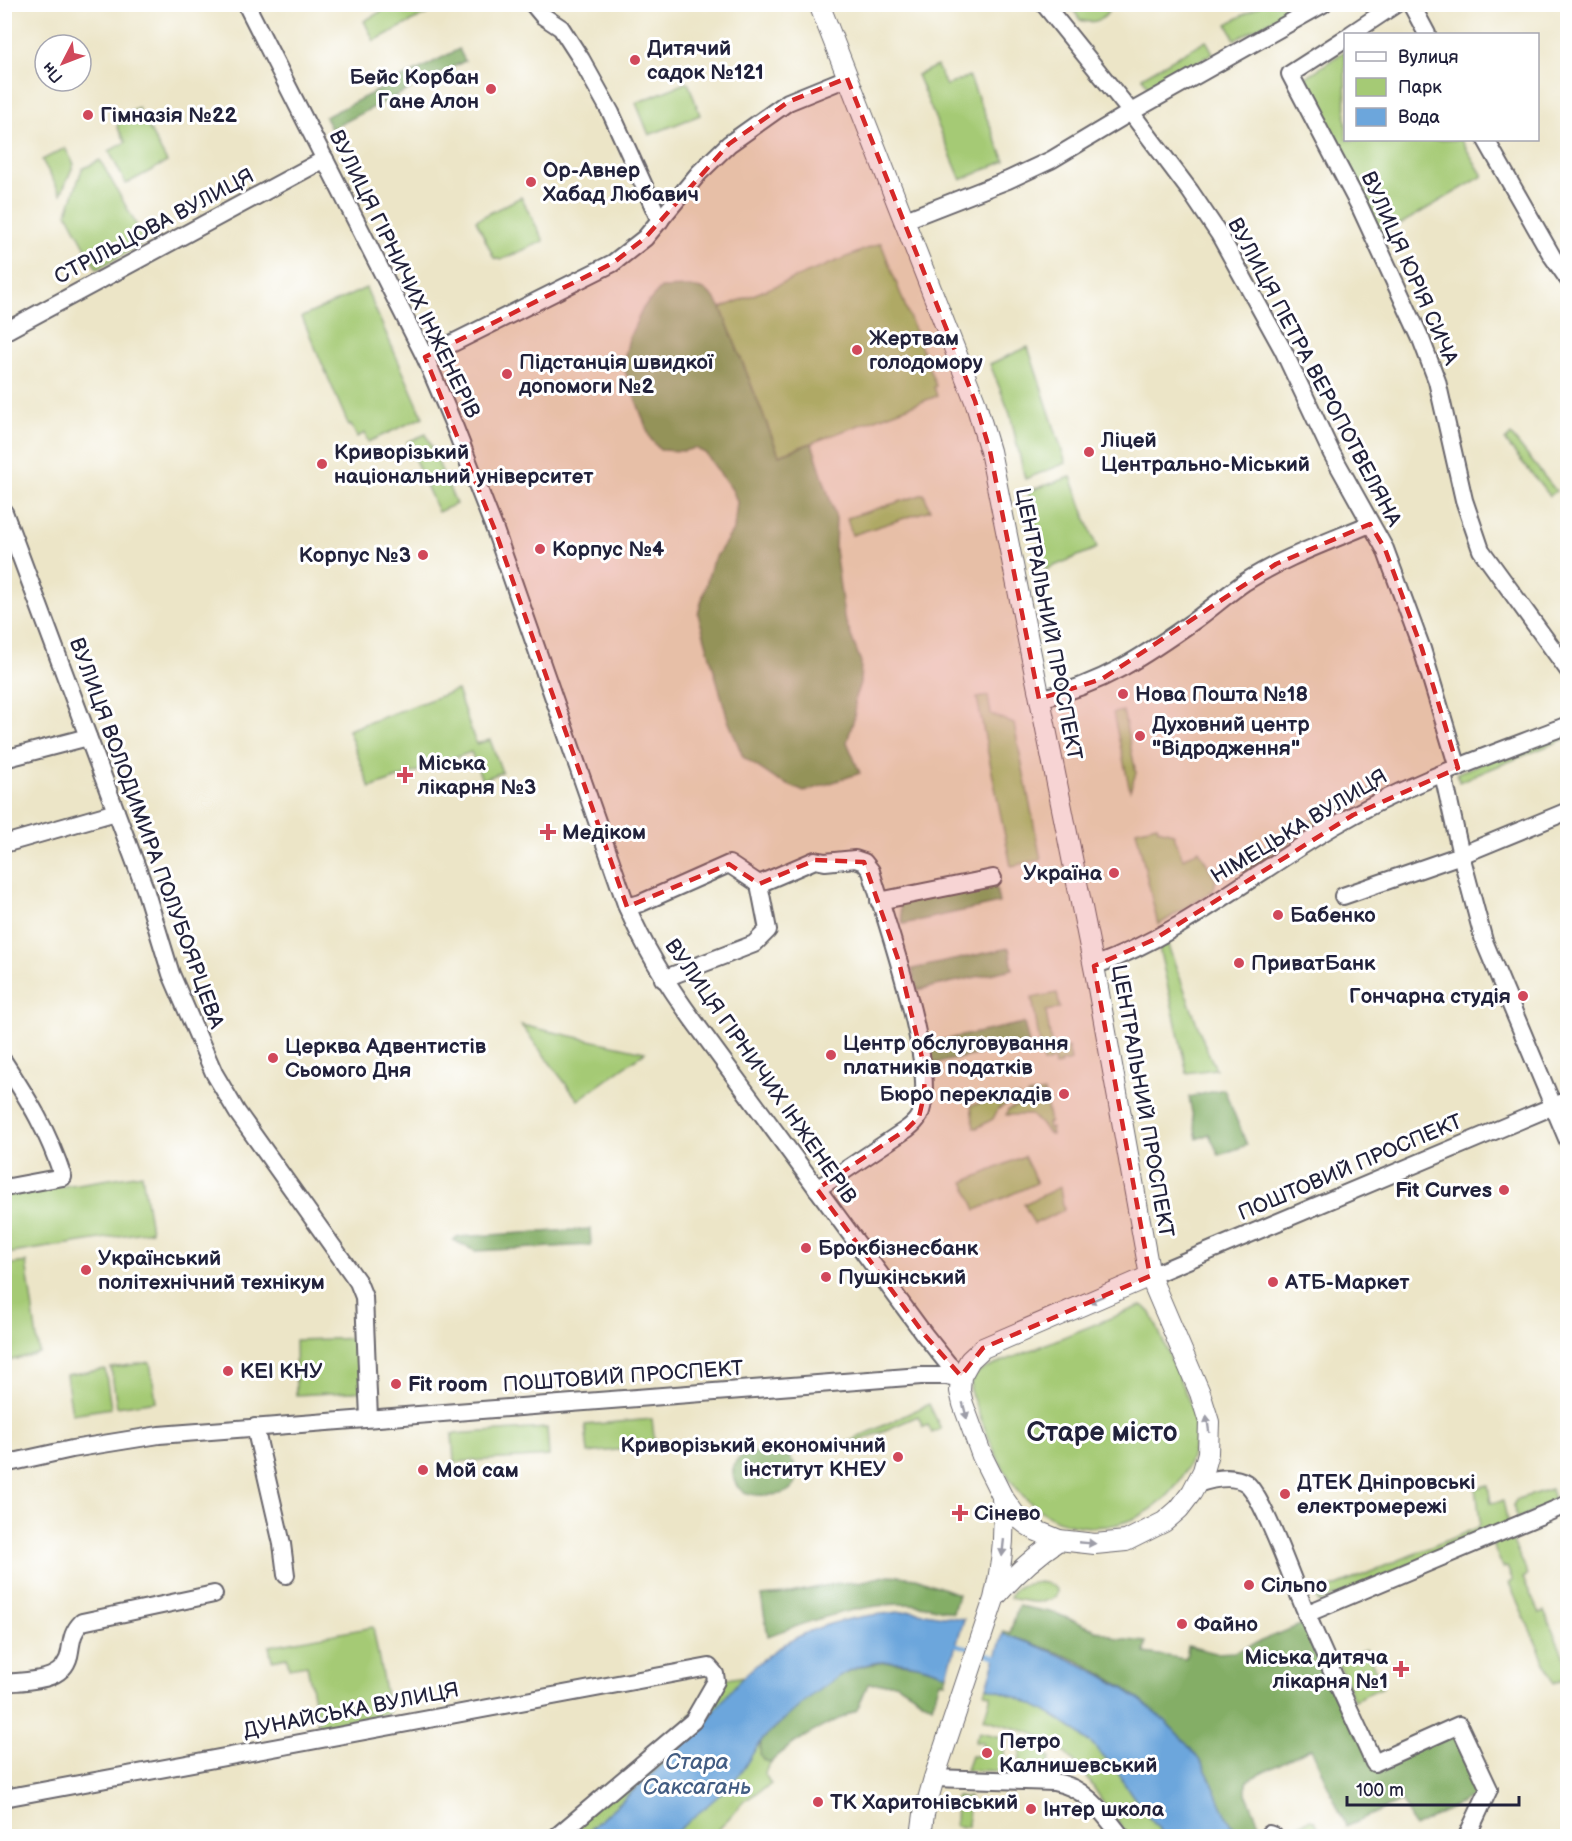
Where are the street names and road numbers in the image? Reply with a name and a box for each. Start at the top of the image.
street label: ВУЛИЦЯ ГІРНИЧИХ ІНЖЕНЕРІВ [324,126,485,422]
street label: СТРІЛЬЦОВА ВУЛИЦЯ [50,163,258,290]
street label: ВУЛИЦЯ ЮРІЯ СИЧА [1356,168,1464,369]
street label: ВУЛИЦЯ ПЕТРА ВЕРОПОТВЕЛЯНА [1222,214,1407,531]
street label: ЦЕНТРАЛЬНИЙ ПРОСПЕКТ [1010,486,1087,763]
street label: ВУЛИЦЯ ВОЛОДИМИРА ПОЛУБОЯРЦЕВА [64,634,229,1032]
street label: НІМЕЦЬКА ВУЛИЦЯ [1206,764,1392,889]
street label: ВУЛИЦЯ ГІРНИЧИХ ІНЖЕНЕРІВ [659,934,862,1209]
street label: ЦЕНТРАЛЬНИЙ ПРОСПЕКТ [1106,963,1179,1240]
street label: ПОШТОВИЙ ПРОСПЕКТ [1234,1109,1467,1226]
street label: ПОШТОВИЙ ПРОСПЕКТ [502,1356,745,1397]
street label: ДУНАЙСЬКА ВУЛИЦЯ [241,1677,461,1744]

